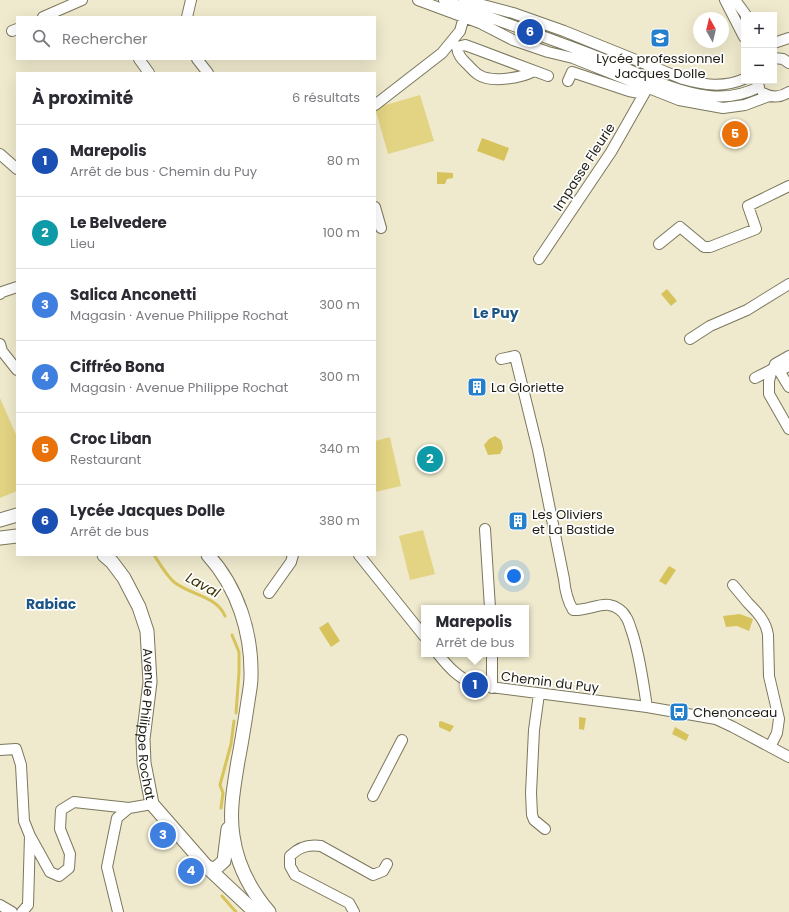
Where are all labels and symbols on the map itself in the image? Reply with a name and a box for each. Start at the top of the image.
north arrow [693,12,729,48]
pin: 6 [517,17,543,47]
school or university icon: Lycée professionnel Jacques Dolle [649,27,671,49]
place label: Lycée professionnel Jacques Dolle [596,49,724,83]
street label: Impasse Fleurie [548,119,620,215]
pin: 5 [722,119,748,149]
district label: Le Puy [473,303,519,323]
building icon: La Gloriette [466,376,488,398]
place label: La Gloriette [491,378,564,397]
pin: 2 [417,444,443,474]
place label: Les Oliviers et La Bastide [532,505,614,539]
building icon: Les Oliviers et La Bastide [507,510,529,532]
your location [504,566,524,586]
water label: Laval [182,567,224,603]
district label: Rabiac [26,594,77,614]
street label: Avenue Philippe Rochat [133,647,161,802]
street label: Chemin du Puy [500,667,601,698]
pin: 1 [462,670,488,700]
bus stop icon: Chenonceau [668,701,690,723]
place label: Chenonceau [693,703,777,722]
pin: 3 [150,820,176,850]
pin: 4 [178,856,204,886]

